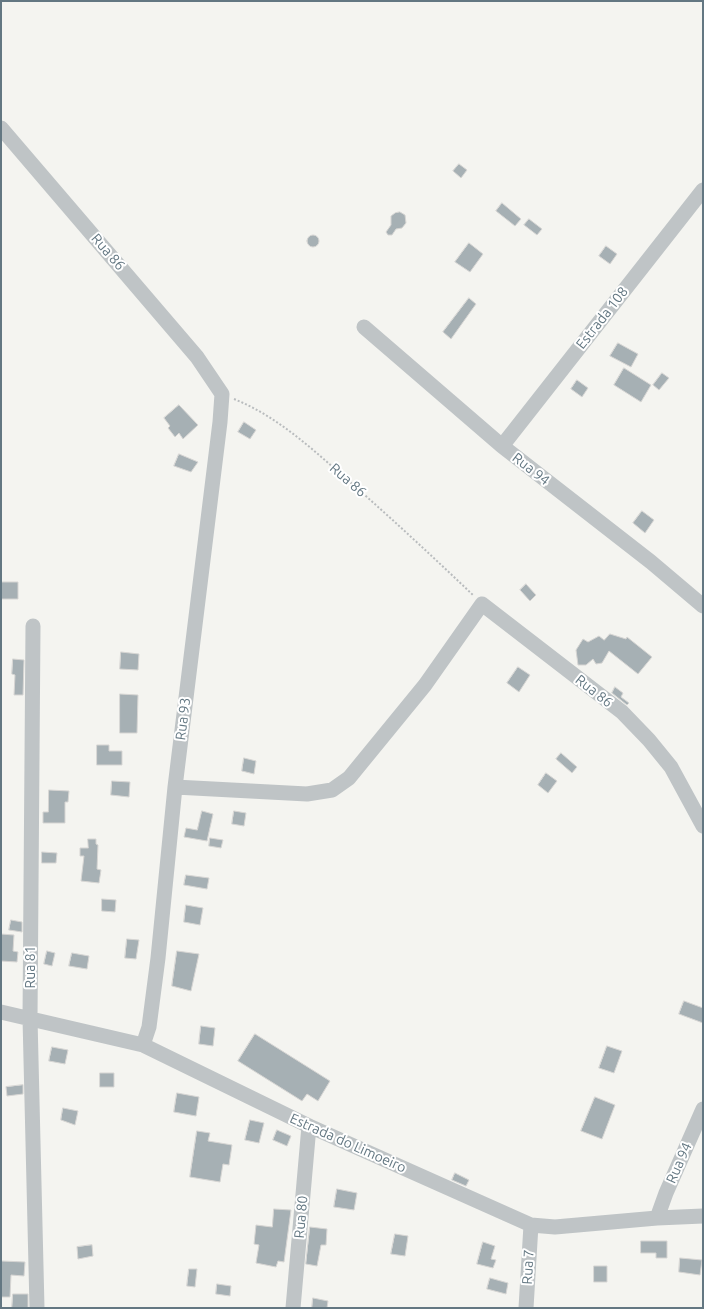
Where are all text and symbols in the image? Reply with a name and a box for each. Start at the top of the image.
street label: Rua 86 [88,230,128,274]
street label: Estrada 108 [573,284,631,352]
street label: Rua 94 [509,449,553,489]
street label: Rua 86 [326,460,370,500]
street label: Rua 86 [572,671,616,711]
street label: Rua 93 [172,697,194,741]
street label: Rua 81 [22,946,38,988]
street label: Estrada do Limoeiro [287,1110,409,1176]
street label: Rua 94 [663,1140,695,1186]
street label: Rua 80 [291,1195,311,1239]
street label: Rua 7 [519,1249,537,1285]

